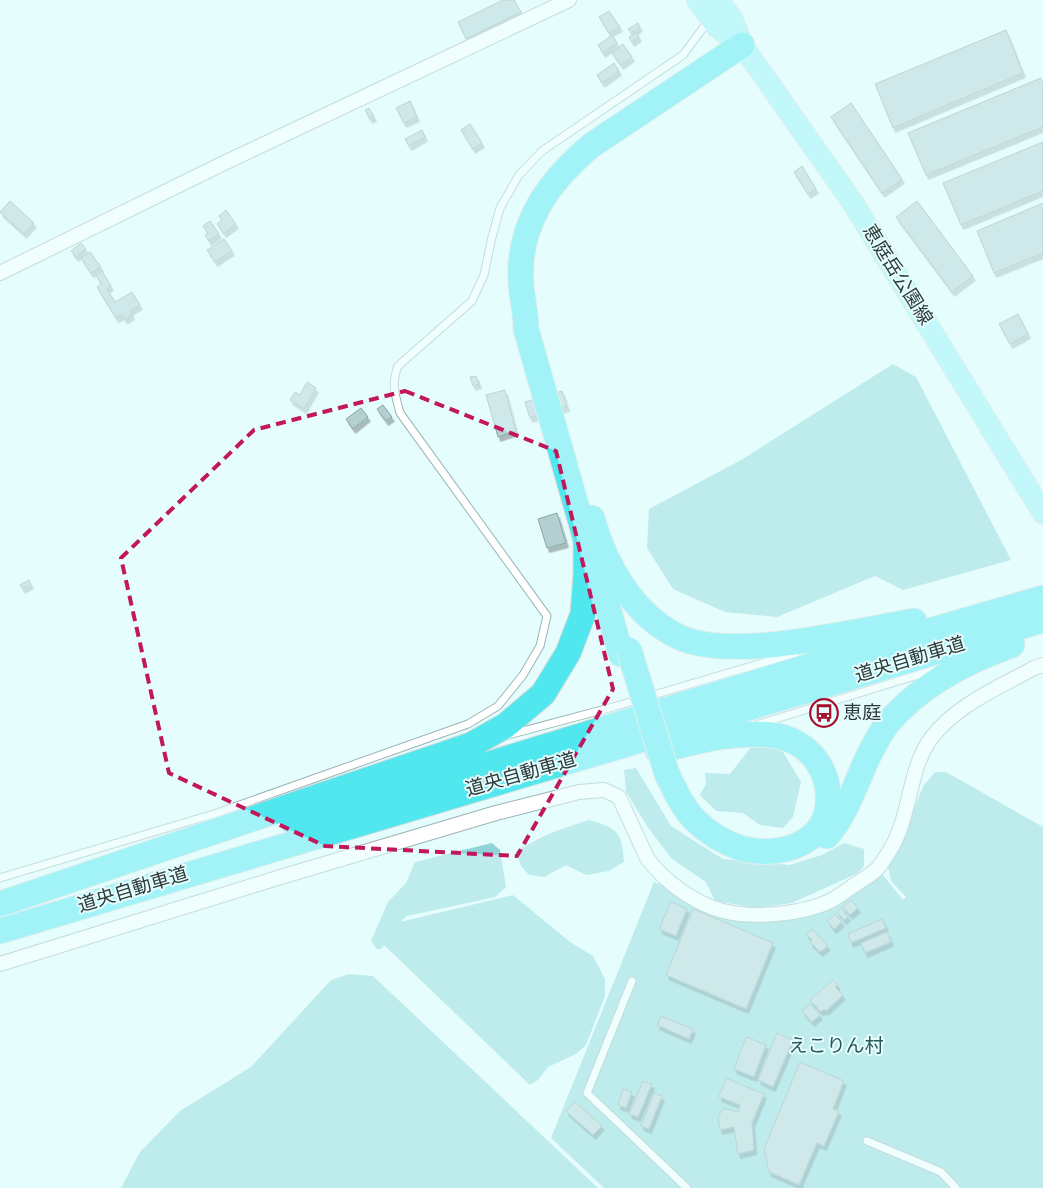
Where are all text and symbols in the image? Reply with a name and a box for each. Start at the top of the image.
street label: 恵庭岳公園線 [859,221,936,328]
street label: 道央自動車道 [852,633,967,686]
bus stop icon: 恵庭 [809,698,839,728]
place label: 恵庭 [843,703,881,723]
street label: 道央自動車道 [463,749,578,800]
street label: 道央自動車道 [75,863,190,916]
park label: えこりん村 [788,1036,884,1056]

